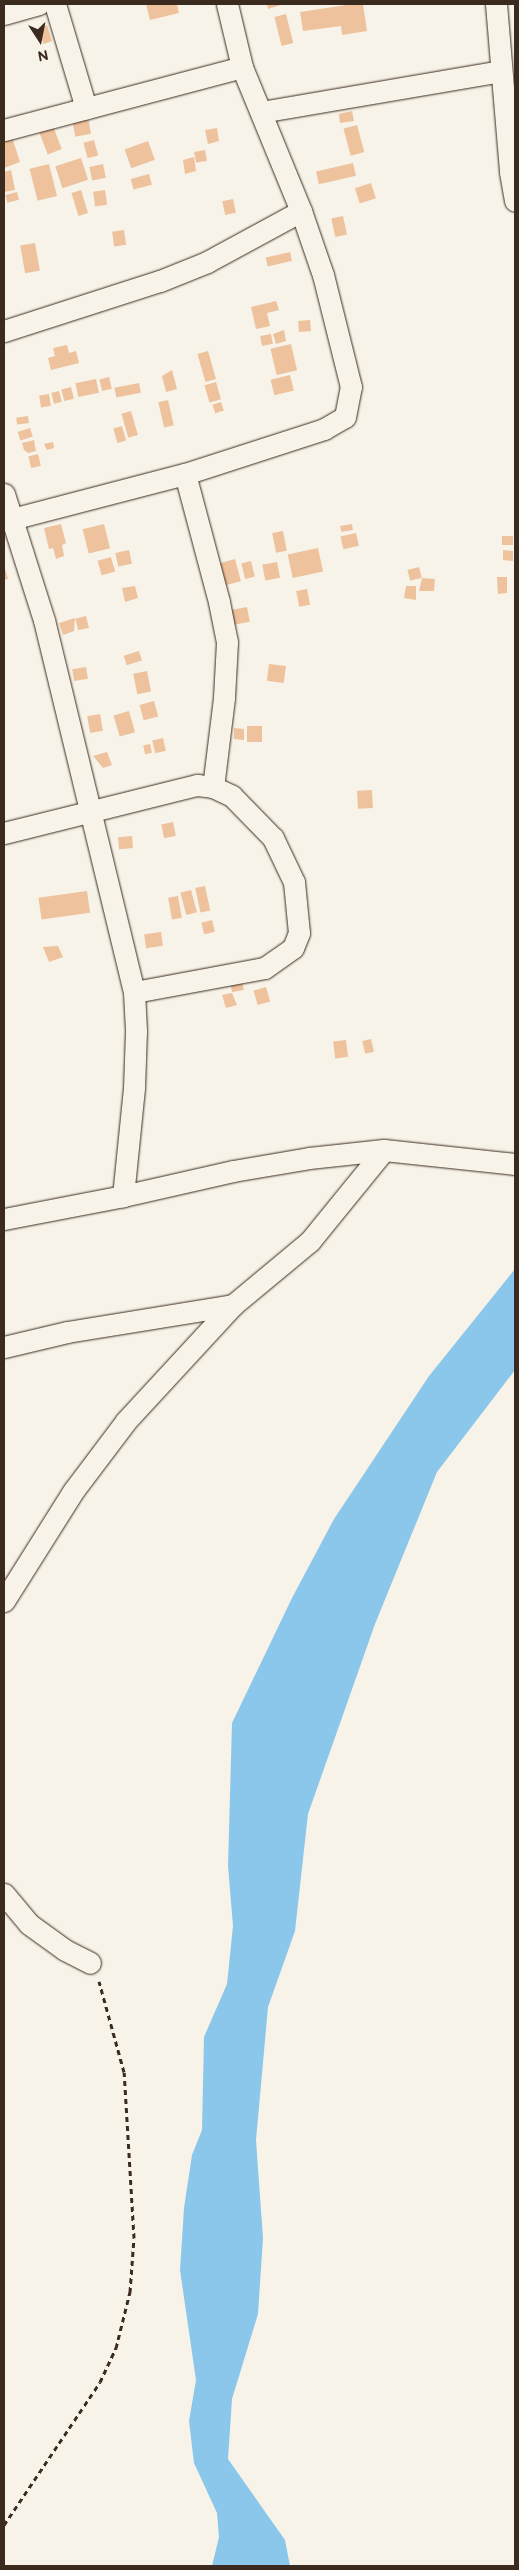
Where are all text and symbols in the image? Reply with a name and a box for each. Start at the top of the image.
north arrow [15,15,65,65]
text: N [36,46,50,65]

